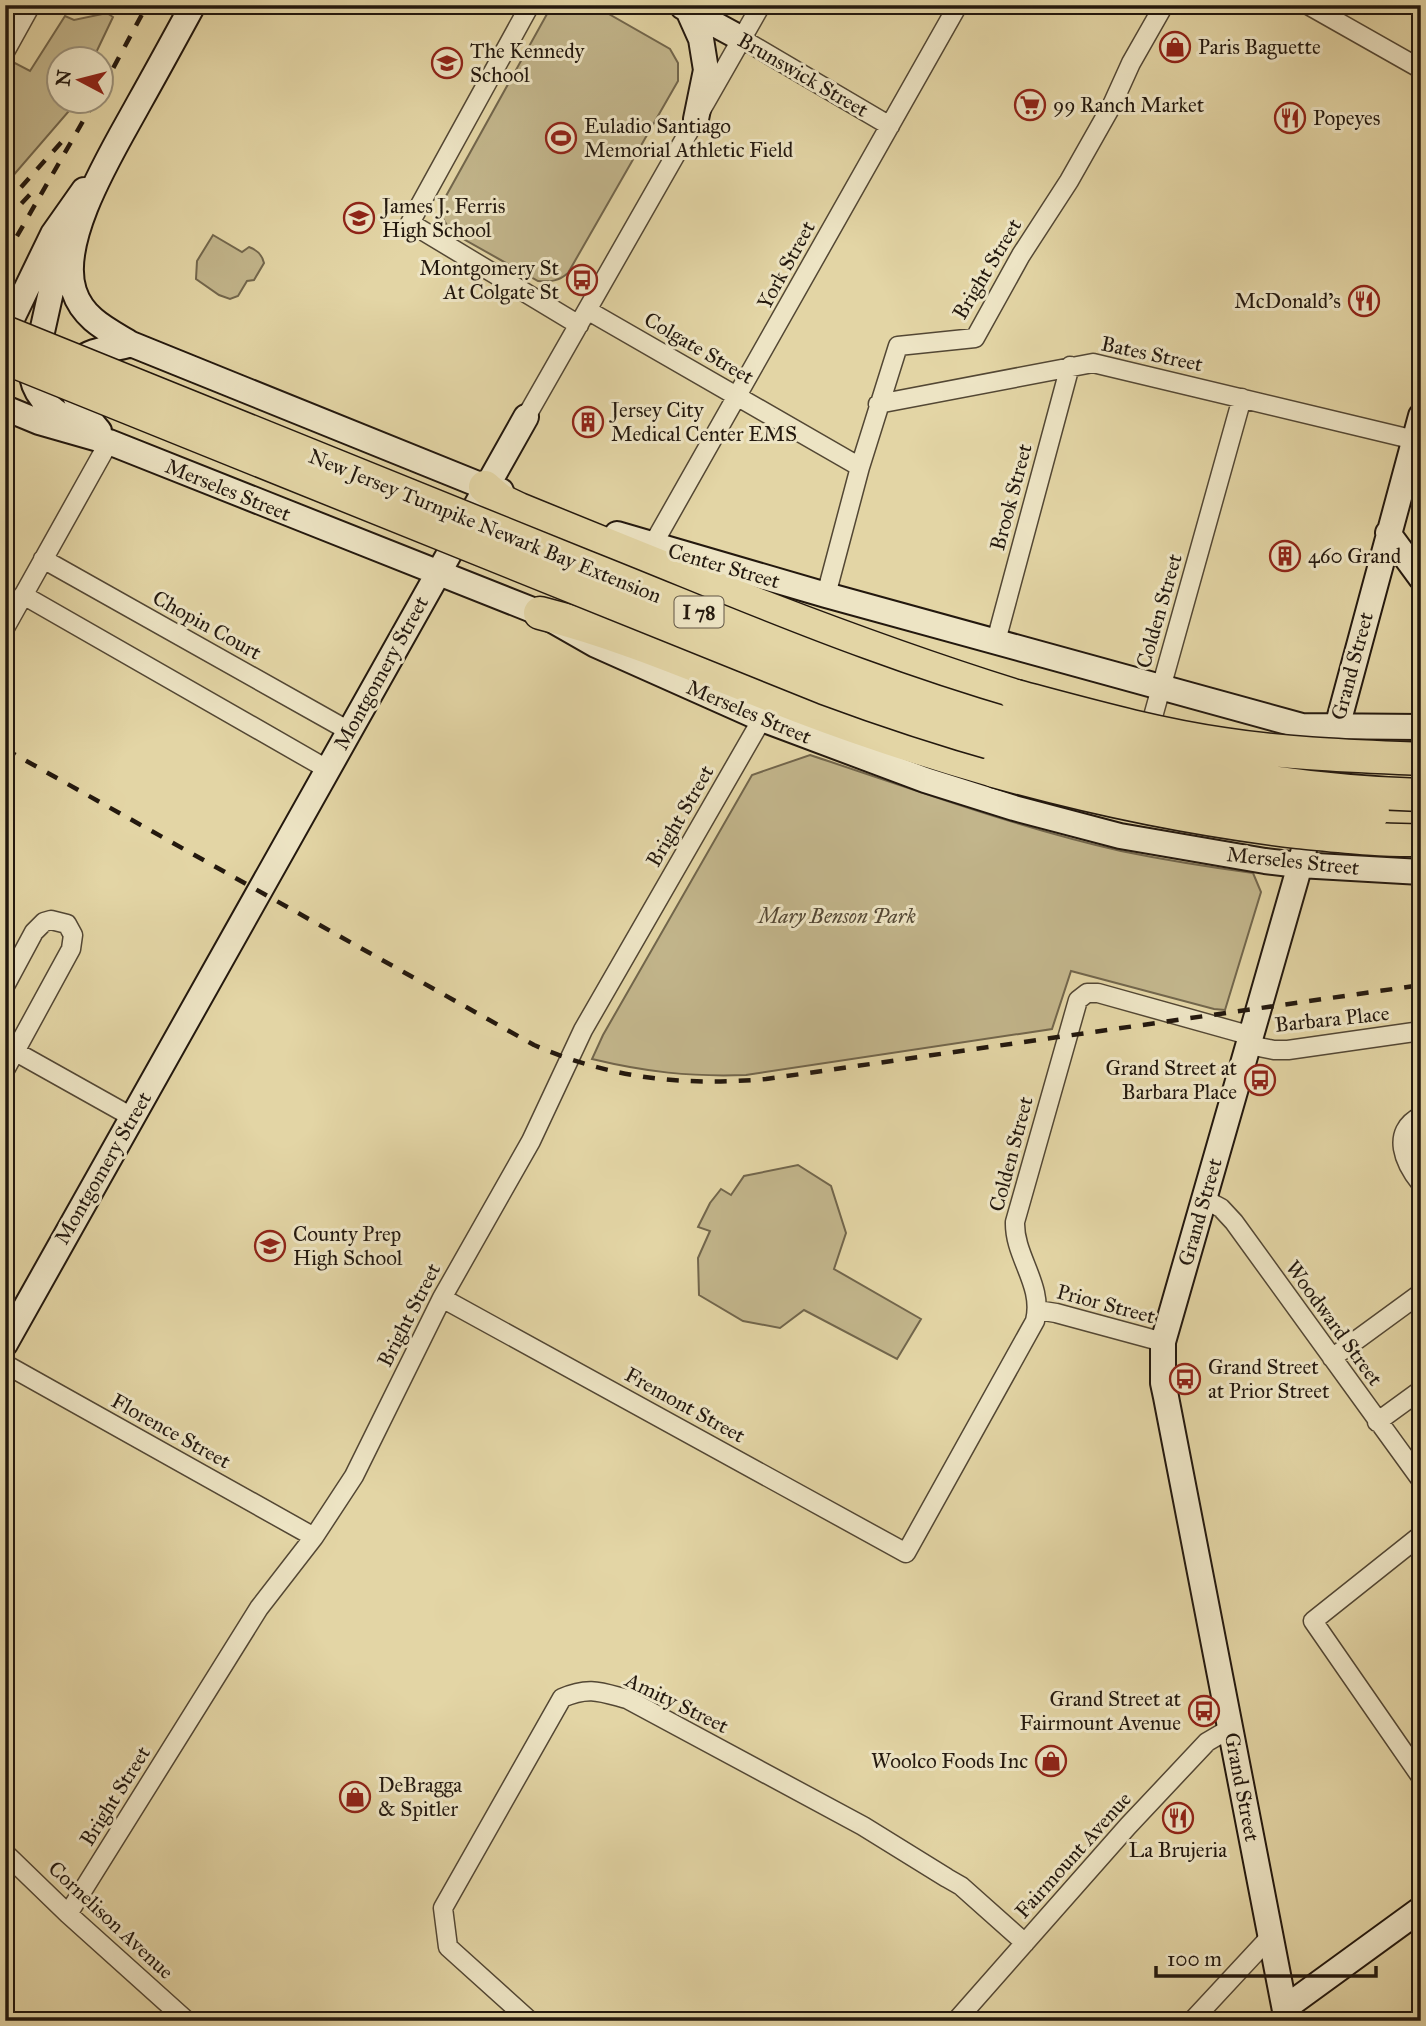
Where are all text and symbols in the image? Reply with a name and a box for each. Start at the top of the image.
street label: Brunswick Street [733,27,874,123]
shop icon: Paris Baguette [1158,30,1192,64]
place label: Paris Baguette [1198,34,1321,60]
place label: The Kennedy School [470,38,586,88]
north arrow [46,46,116,116]
school or university icon: The Kennedy School [430,46,464,80]
text: N [51,69,76,87]
supermarket icon: 99 Ranch Market [1013,88,1047,122]
place label: 99 Ranch Market [1053,92,1205,118]
restaurant icon: Popeyes [1273,101,1307,135]
place label: Popeyes [1313,105,1380,131]
place label: Euladio Santiago Memorial Athletic Field [584,113,794,163]
sports icon: Euladio Santiago Memorial Athletic Field [544,121,578,155]
place label: James J. Ferris High School [380,193,505,243]
school or university icon: James J. Ferris High School [342,201,376,235]
street label: Bright Street [947,213,1028,324]
street label: York Street [751,216,821,314]
place label: Montgomery St At Colgate St [420,255,560,305]
bus stop icon: Montgomery St At Colgate St [565,263,599,297]
restaurant icon: McDonald's [1347,284,1381,318]
place label: McDonald's [1234,288,1341,314]
street label: Colgate Street [640,306,759,390]
street label: Bates Street [1099,331,1206,378]
place label: Jersey City Medical Center EMS [609,397,797,447]
building icon: Jersey City Medical Center EMS [571,405,605,439]
street label: Brook Street [984,440,1038,553]
street label: New Jersey Turnpike Newark Bay Extension [305,443,665,609]
street label: Merseles Street [161,453,295,527]
street label: Center Street [665,538,783,595]
building icon: 460 Grand [1268,539,1302,573]
place label: 460 Grand [1308,543,1402,569]
street label: Colden Street [1130,550,1188,671]
street label: Chopin Court [148,584,266,666]
street label: Montgomery Street [328,591,434,755]
road number: I 78 [674,596,724,628]
street label: Grand Street [1325,609,1379,723]
street label: Merseles Street [683,674,816,750]
street label: Bright Street [641,760,720,871]
street label: Merseles Street [1225,841,1361,881]
park label: Mary Benson Park [756,903,916,929]
street label: Barbara Place [1273,1000,1391,1038]
place label: Grand Street at Barbara Place [1105,1055,1238,1105]
bus stop icon: Grand Street at Barbara Place [1243,1063,1277,1097]
street label: Montgomery Street [49,1087,158,1249]
street label: Colden Street [983,1093,1039,1214]
street label: Grand Street [1172,1155,1228,1269]
place label: County Prep High School [293,1221,403,1271]
school or university icon: County Prep High School [253,1229,287,1263]
street label: Woodward Street [1280,1255,1389,1391]
street label: Bright Street [372,1258,446,1371]
street label: Prior Street [1054,1278,1159,1330]
place label: Grand Street at Prior Street [1208,1354,1330,1404]
street label: Fremont Street [620,1361,750,1449]
bus stop icon: Grand Street at Prior Street [1168,1362,1202,1396]
street label: Florence Street [107,1388,236,1475]
street label: Amity Street [620,1666,733,1739]
place label: Grand Street at Fairmount Avenue [1019,1686,1182,1736]
bus stop icon: Grand Street at Fairmount Avenue [1187,1694,1221,1728]
street label: Grand Street [1219,1730,1265,1844]
street label: Bright Street [74,1741,156,1851]
shop icon: Woolco Foods Inc [1034,1744,1068,1778]
place label: Woolco Foods Inc [871,1748,1028,1774]
place label: DeBragga & Spitler [378,1772,462,1822]
shop icon: DeBragga & Spitler [338,1780,372,1814]
street label: Fairmount Avenue [1009,1786,1137,1924]
restaurant icon: La Brujeria [1161,1801,1195,1835]
place label: La Brujeria [1129,1837,1227,1863]
street label: Cornelison Avenue [43,1855,179,1985]
scale bar [1156,1935,1377,1979]
text: 100 m [1167,1946,1222,1972]

